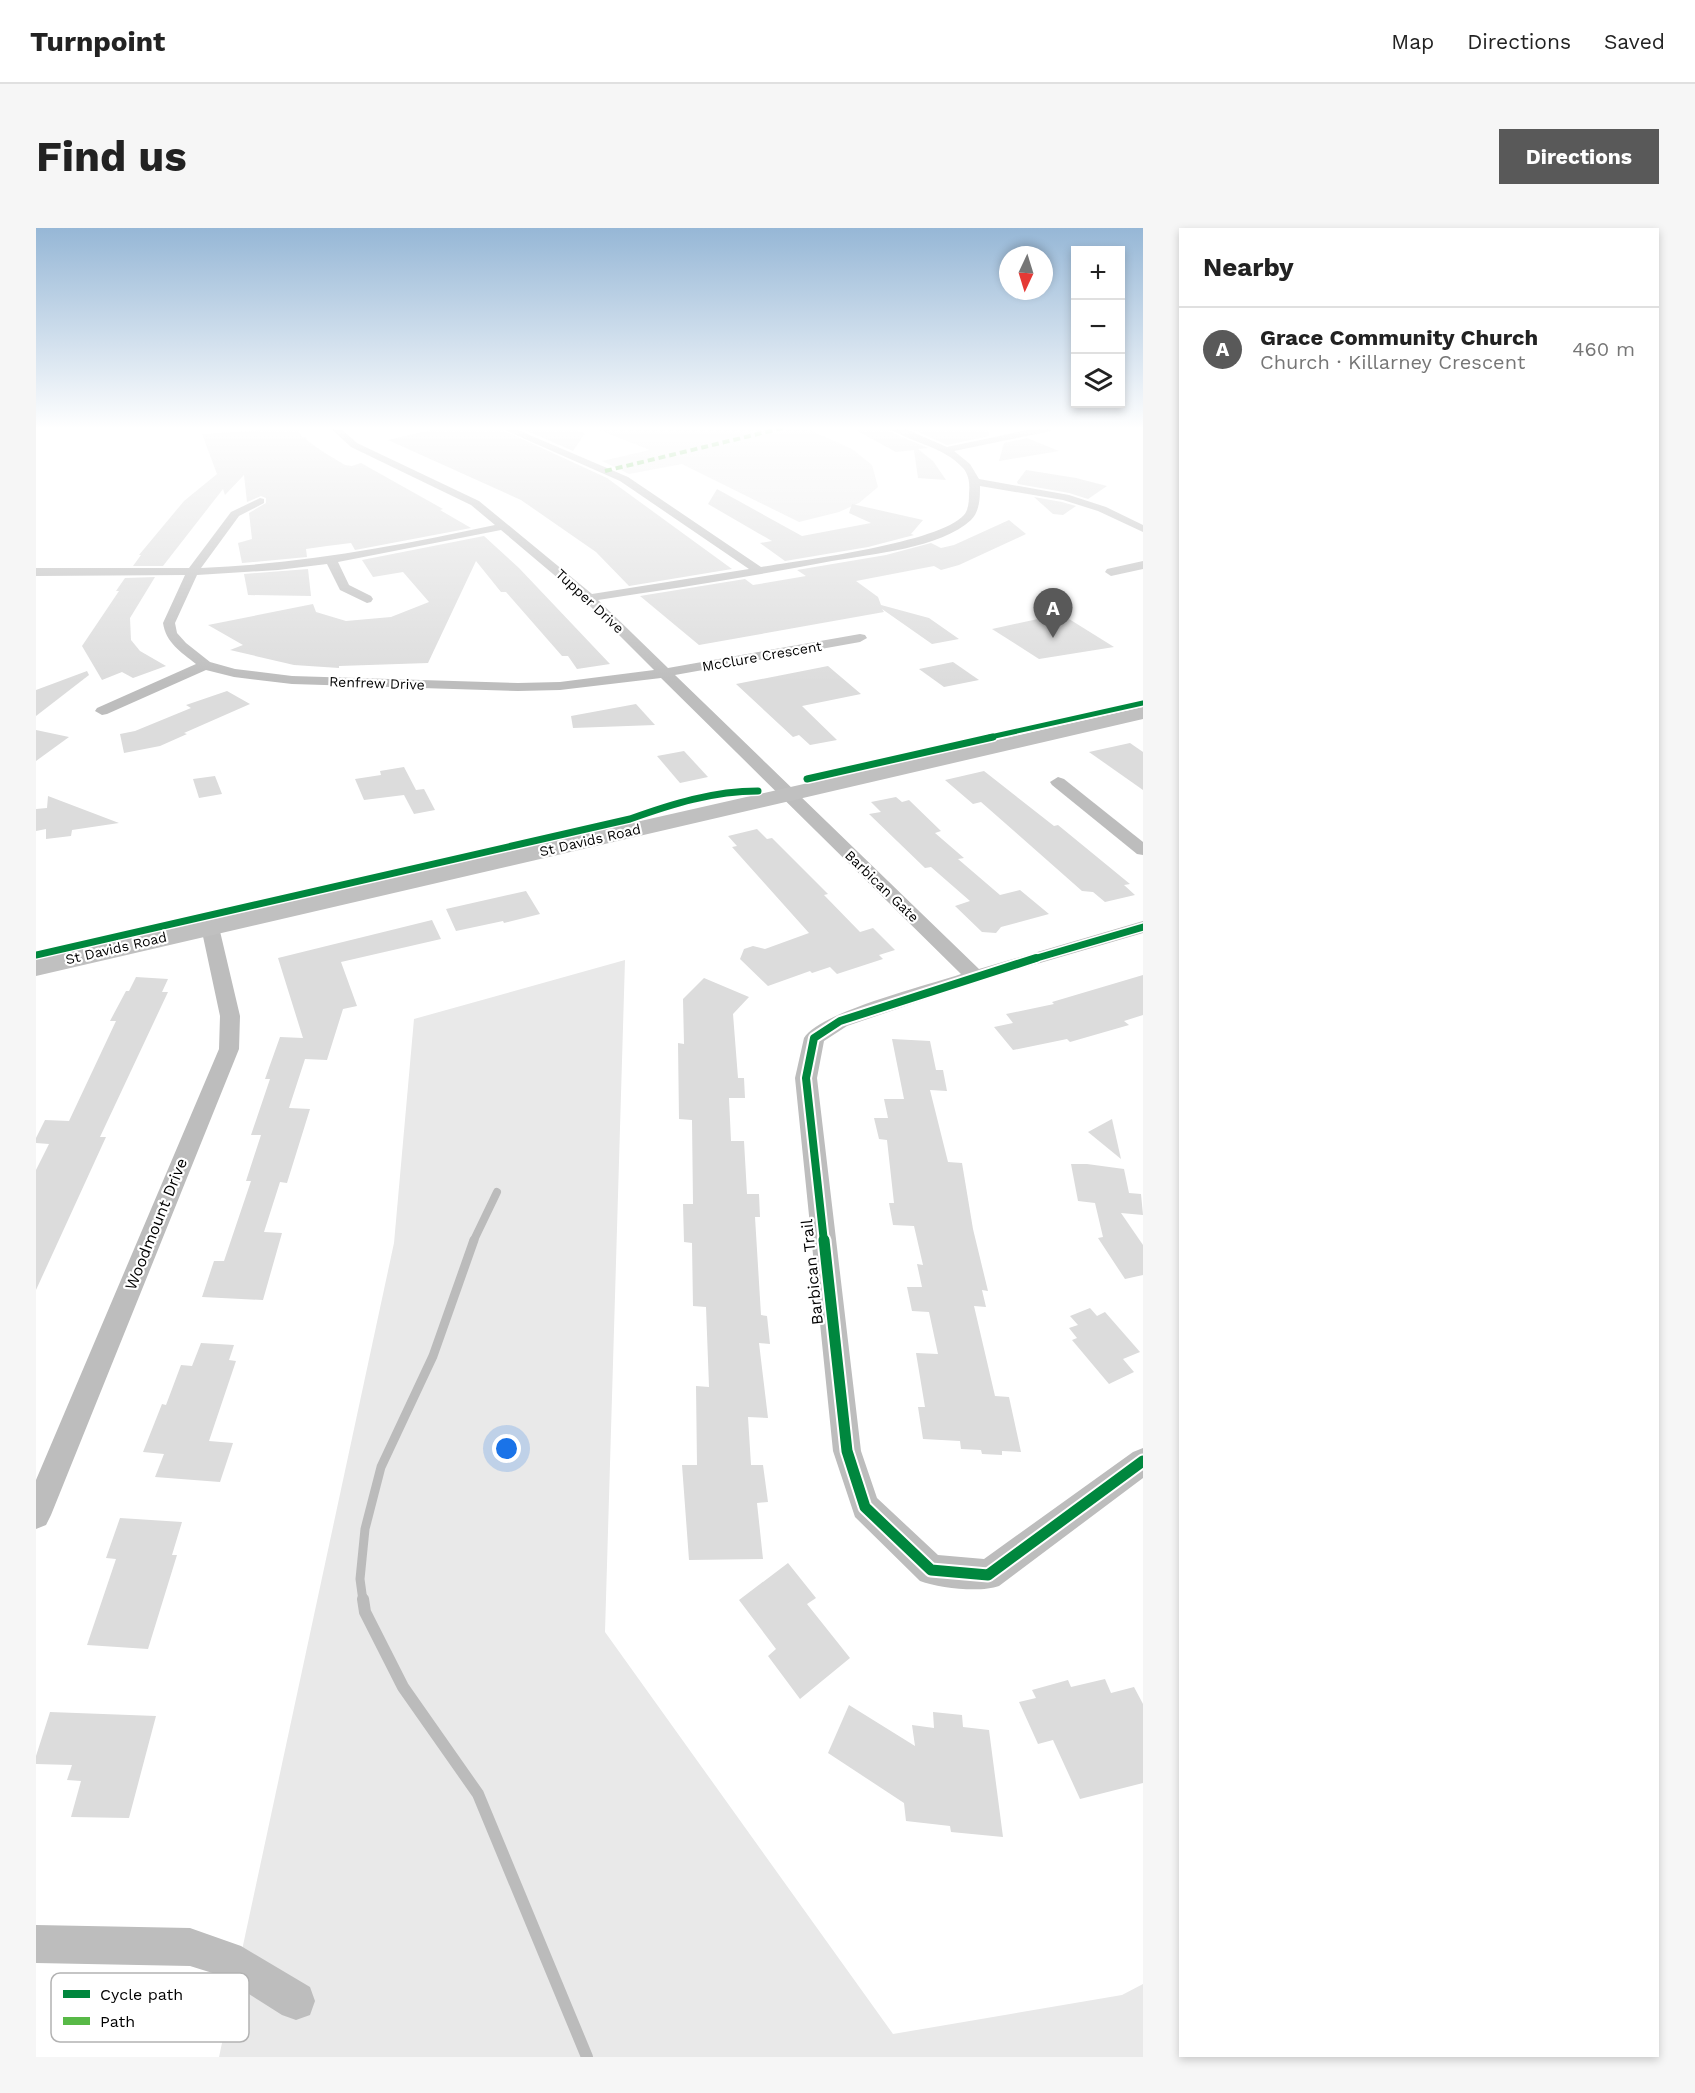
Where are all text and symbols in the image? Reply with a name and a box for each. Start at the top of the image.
text: Turnpoint [30,25,165,58]
text: Map [1391,29,1434,54]
text: Directions [1467,29,1571,54]
text: Saved [1604,29,1665,54]
button: Directions [1499,129,1659,184]
text: Find us [36,132,187,181]
north arrow [999,246,1053,300]
map controls [1071,246,1125,408]
button: + [1071,246,1125,300]
text: Nearby [1203,252,1294,282]
button: − [1071,300,1125,354]
text: Grace Community Church [1260,325,1538,350]
text: A [1216,337,1229,361]
text: 460 m [1572,337,1635,361]
text: Church · Killarney Crescent [1260,350,1525,374]
button: layers [1071,354,1125,408]
street label: Tupper Drive [553,566,627,636]
pin: A [1034,588,1072,638]
street label: McClure Crescent [701,638,823,674]
street label: Renfrew Drive [329,673,425,693]
street label: St Davids Road [538,821,642,859]
street label: Barbican Gate [842,847,922,925]
street label: St Davids Road [64,929,168,967]
street label: Woodmount Drive [121,1155,191,1293]
street label: Barbican Trail [797,1218,827,1326]
your location [492,1434,521,1463]
legend [51,1973,249,2042]
text: Cycle path [100,1985,183,2004]
text: Path [100,2012,135,2031]

